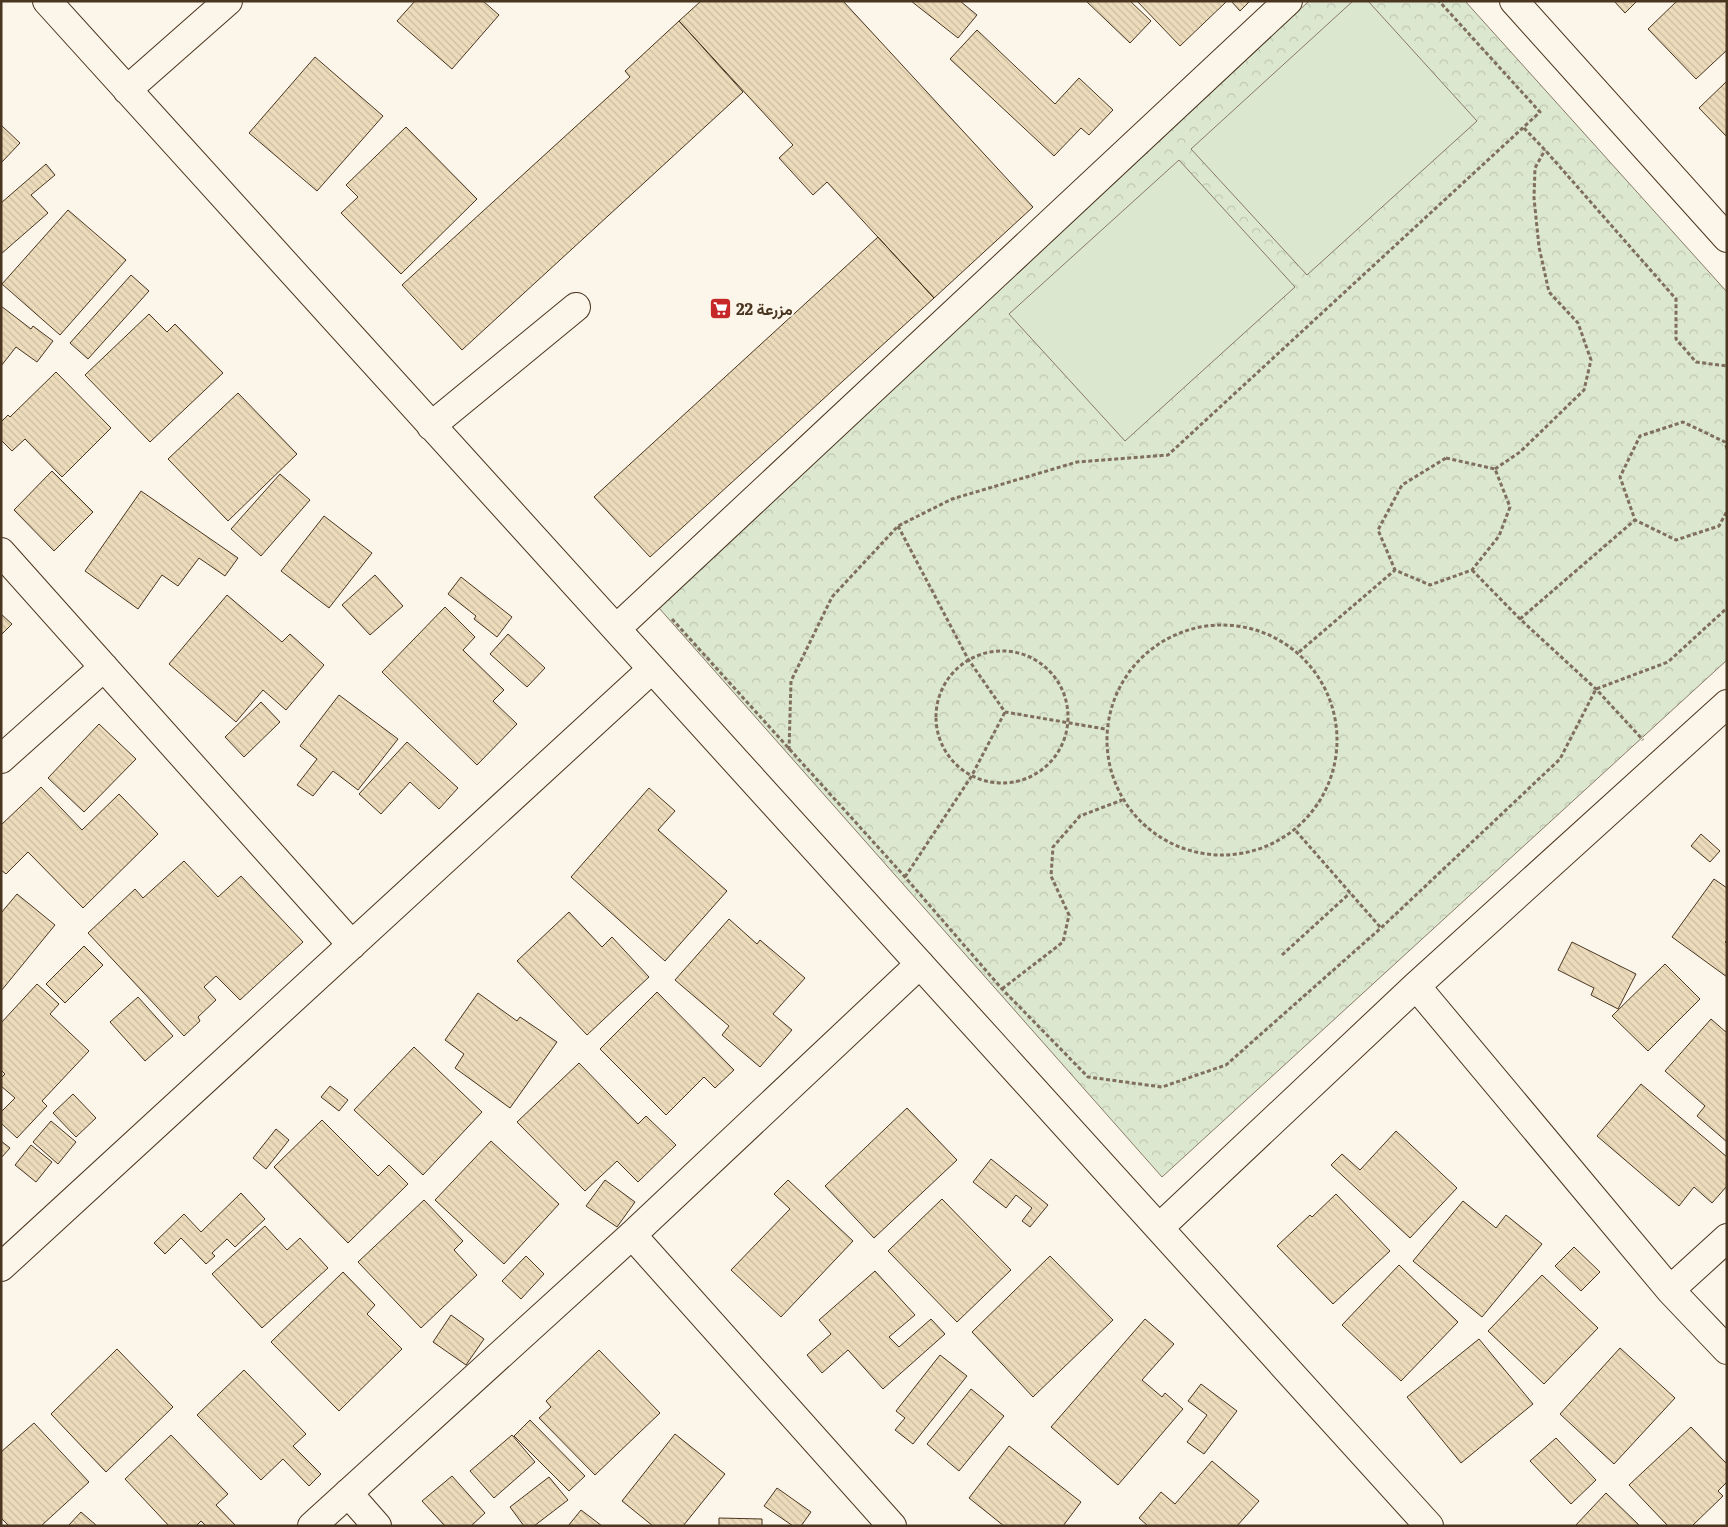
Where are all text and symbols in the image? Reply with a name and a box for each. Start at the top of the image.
place label: مزرعة 22 [736,296,793,320]
supermarket icon: مزرعة 22 [708,297,732,321]

